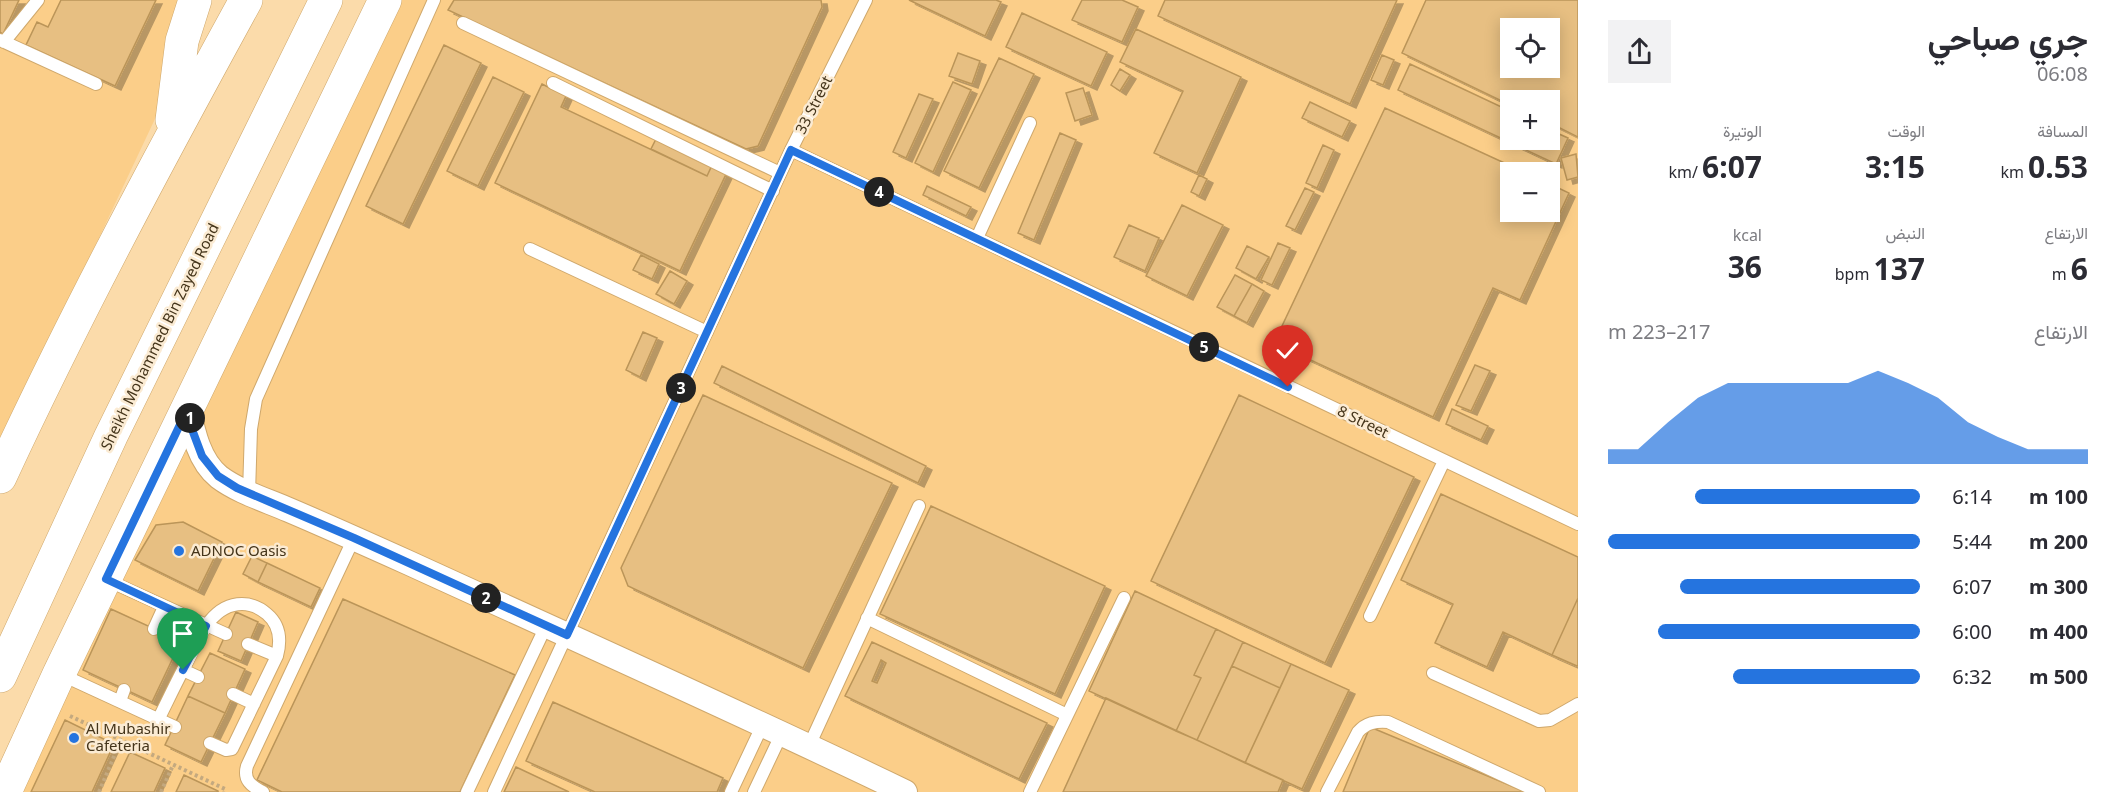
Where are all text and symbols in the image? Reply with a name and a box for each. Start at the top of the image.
text: جري صباحي [1927,15,2088,60]
map controls [1500,18,1560,222]
button: locate [1500,18,1560,78]
button: share [1608,20,1671,83]
text: 06:08 [2037,60,2088,87]
street label: 33 Street [790,71,837,137]
button: + [1500,90,1560,150]
text: الوتيرة [1723,120,1762,142]
text: الوقت [1887,120,1925,142]
text: المسافة [2037,120,2088,142]
text: 6:07 [1702,146,1762,187]
text: 3:15 [1865,146,1925,187]
text: 0.53 [2028,146,2088,187]
text: /km [1668,161,1702,183]
text: km [2000,161,2028,183]
button: − [1500,162,1560,222]
pin: 4 [864,177,894,207]
text: 4 [874,181,884,203]
street label: Sheikh Mohammed Bin Zayed Road [95,220,223,453]
text: النبض [1885,222,1925,244]
text: الارتفاع [2045,222,2088,244]
text: kcal [1733,224,1762,246]
text: 36 [1728,246,1762,287]
text: 137 [1874,248,1925,289]
text: 6 [2071,248,2088,289]
text: bpm [1835,263,1874,285]
text: m [2052,263,2071,285]
text: 217–223 m [1608,318,1711,345]
text: الارتفاع [2034,318,2088,345]
pin [1262,325,1313,387]
pin: 5 [1189,332,1219,362]
icon: check [1271,334,1304,367]
text: 5 [1199,336,1209,358]
pin: 3 [666,373,696,403]
text: 3 [676,377,686,399]
street label: 8 Street [1335,400,1393,442]
pin: 1 [175,403,205,433]
text: 1 [185,407,195,429]
text: 6:14 [1952,483,1992,510]
text: 100 m [2029,483,2088,510]
text: 5:44 [1952,528,1992,555]
text: 200 m [2029,528,2088,555]
place label: ADNOC Oasis [191,540,286,560]
marker: ADNOC Oasis [172,544,186,558]
text: 6:07 [1952,573,1992,600]
text: 300 m [2029,573,2088,600]
pin: 2 [471,583,501,613]
text: 2 [481,587,491,609]
pin [157,608,208,670]
icon: arrive [166,617,199,650]
text: 6:00 [1952,618,1992,645]
text: 400 m [2029,618,2088,645]
text: 6:32 [1952,663,1992,690]
text: 500 m [2029,663,2088,690]
place label: Al Mubashir Cafeteria [86,718,170,755]
marker: Al Mubashir Cafeteria [67,731,81,745]

